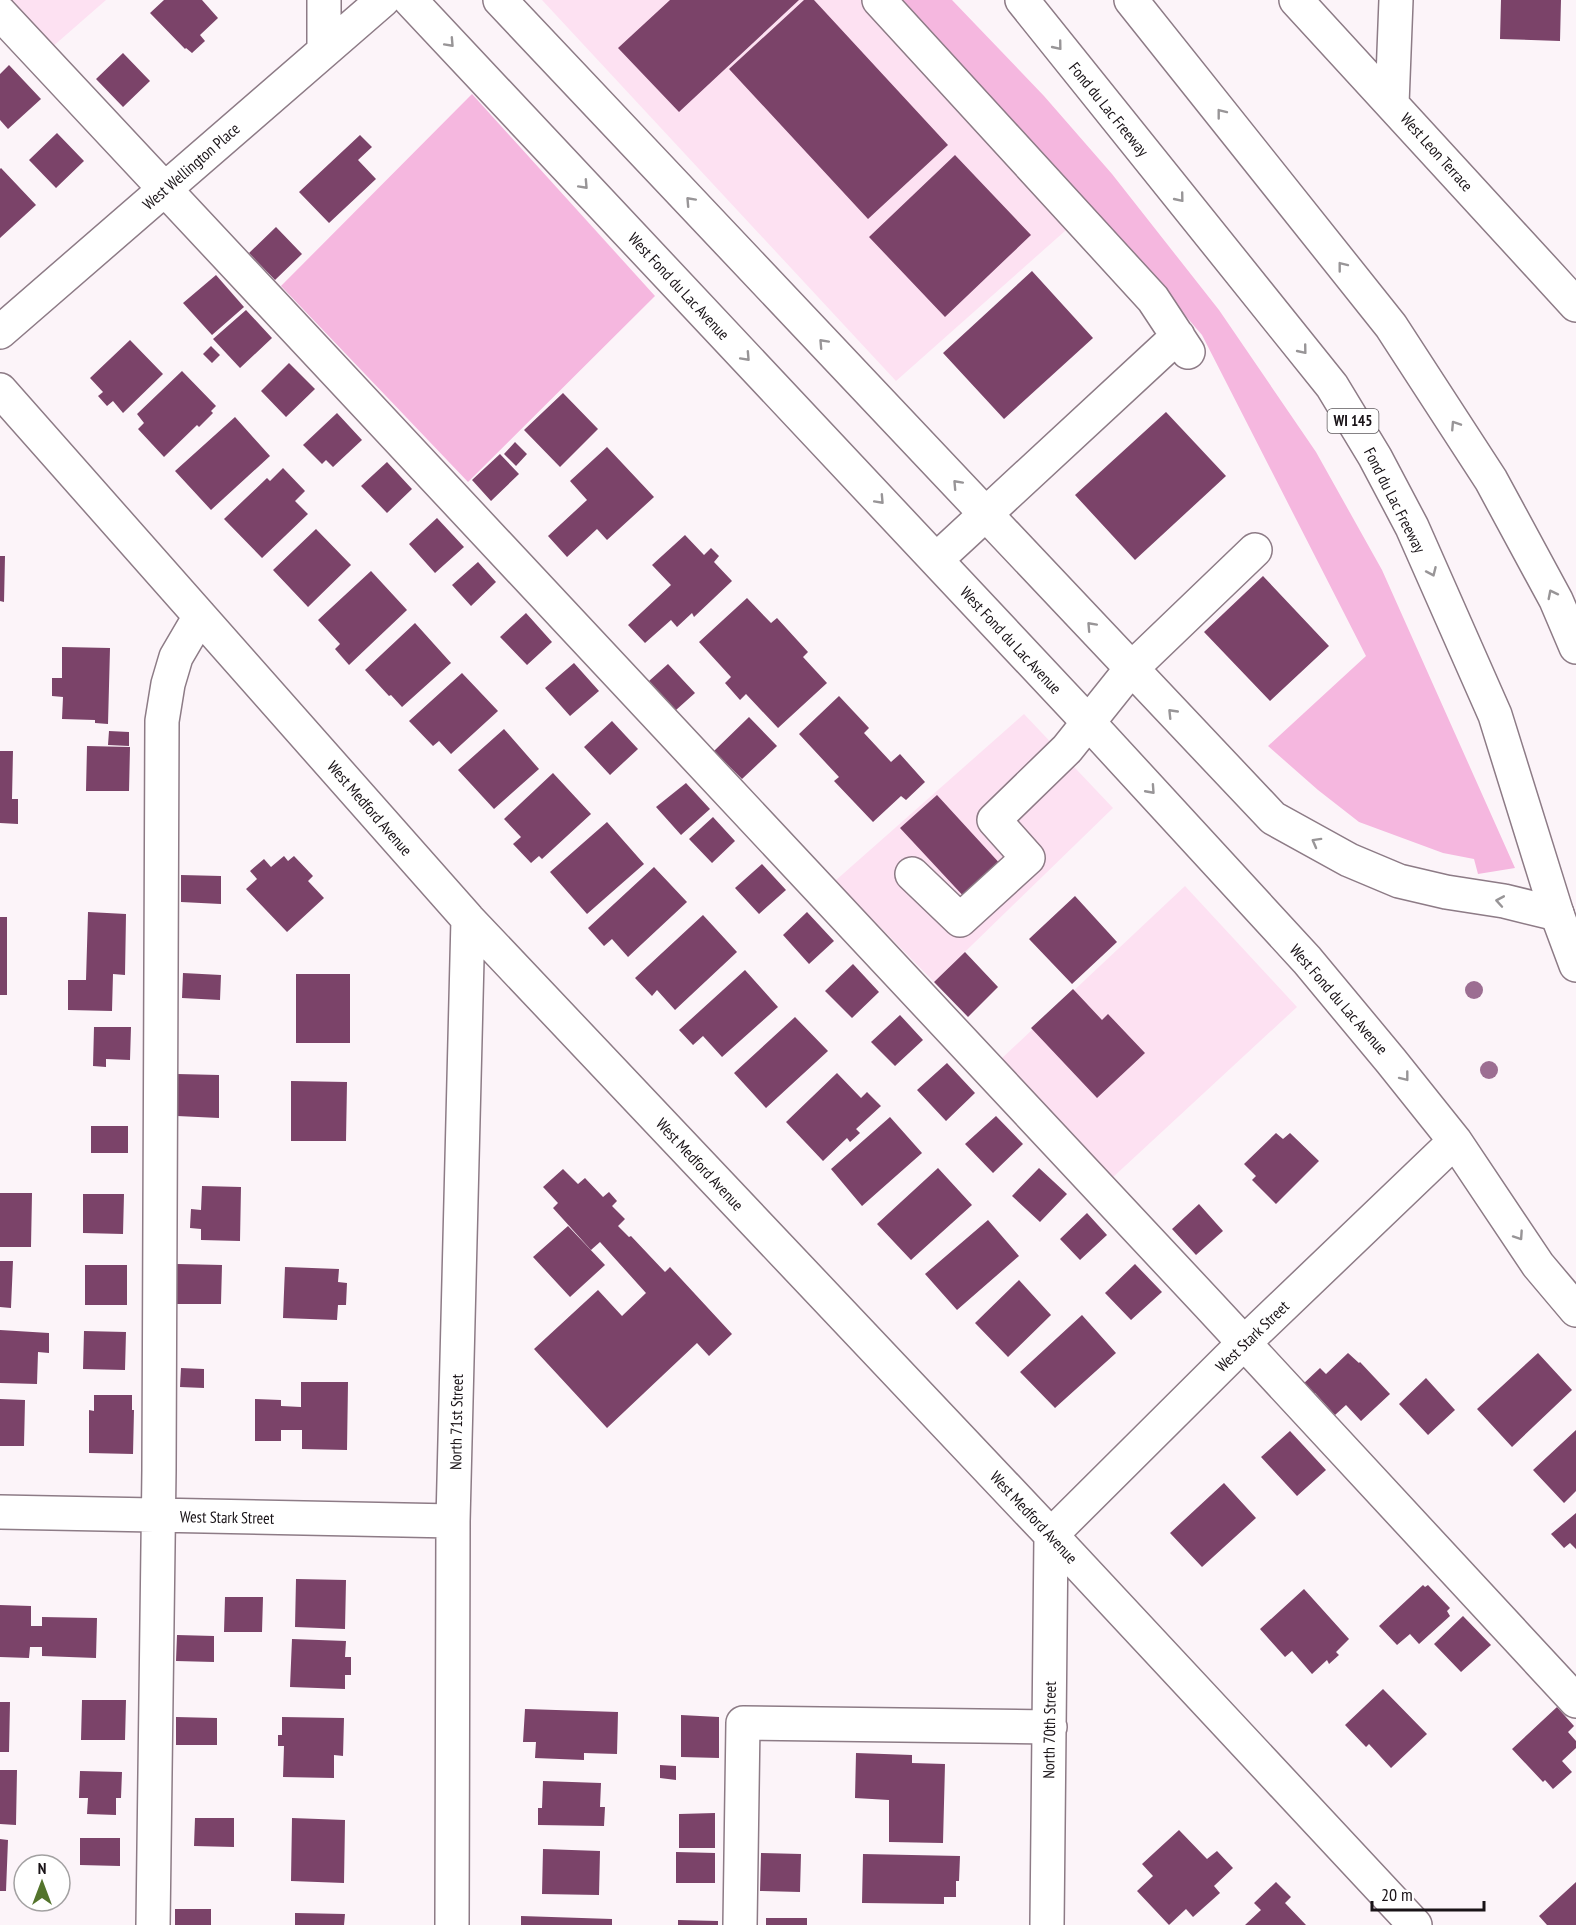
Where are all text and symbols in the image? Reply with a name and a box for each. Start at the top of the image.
one-way arrow [443,36,454,46]
one-way arrow [1051,39,1062,50]
street label: Fond du Lac Freeway [1065,58,1153,160]
one-way arrow [1218,109,1229,120]
street label: West Leon Terrace [1397,109,1477,195]
street label: West Wellington Place [138,118,244,214]
one-way arrow [577,178,588,188]
one-way arrow [1173,191,1184,202]
one-way arrow [686,197,697,208]
street label: West Fond du Lac Avenue [624,228,734,344]
one-way arrow [1339,261,1350,272]
one-way arrow [820,339,831,350]
one-way arrow [1295,343,1306,354]
one-way arrow [739,351,750,361]
road number: WI 145 [1328,409,1378,433]
one-way arrow [1451,421,1462,432]
street label: Fond du Lac Freeway [1360,444,1430,556]
one-way arrow [953,481,964,491]
one-way arrow [872,492,883,503]
one-way arrow [1424,566,1436,577]
street label: West Fond du Lac Avenue [956,582,1066,698]
one-way arrow [1548,589,1559,600]
one-way arrow [1087,623,1098,633]
one-way arrow [1169,709,1180,720]
street label: West Medford Avenue [323,756,417,860]
one-way arrow [1144,783,1155,793]
one-way arrow [1312,838,1322,849]
one-way arrow [1496,895,1506,908]
street label: West Fond du Lac Avenue [1286,940,1392,1058]
one-way arrow [1397,1071,1408,1082]
street label: West Medford Avenue [652,1114,748,1214]
one-way arrow [1511,1229,1522,1240]
street label: West Stark Street [1211,1296,1293,1376]
street label: North 71st Street [445,1373,467,1470]
street label: West Medford Avenue [986,1467,1082,1567]
street label: West Stark Street [180,1506,275,1528]
street label: North 70th Street [1038,1681,1060,1779]
north arrow [12,1853,72,1913]
text: N [38,1858,46,1878]
scale bar [1372,1874,1484,1912]
text: 20 m [1381,1883,1413,1906]

